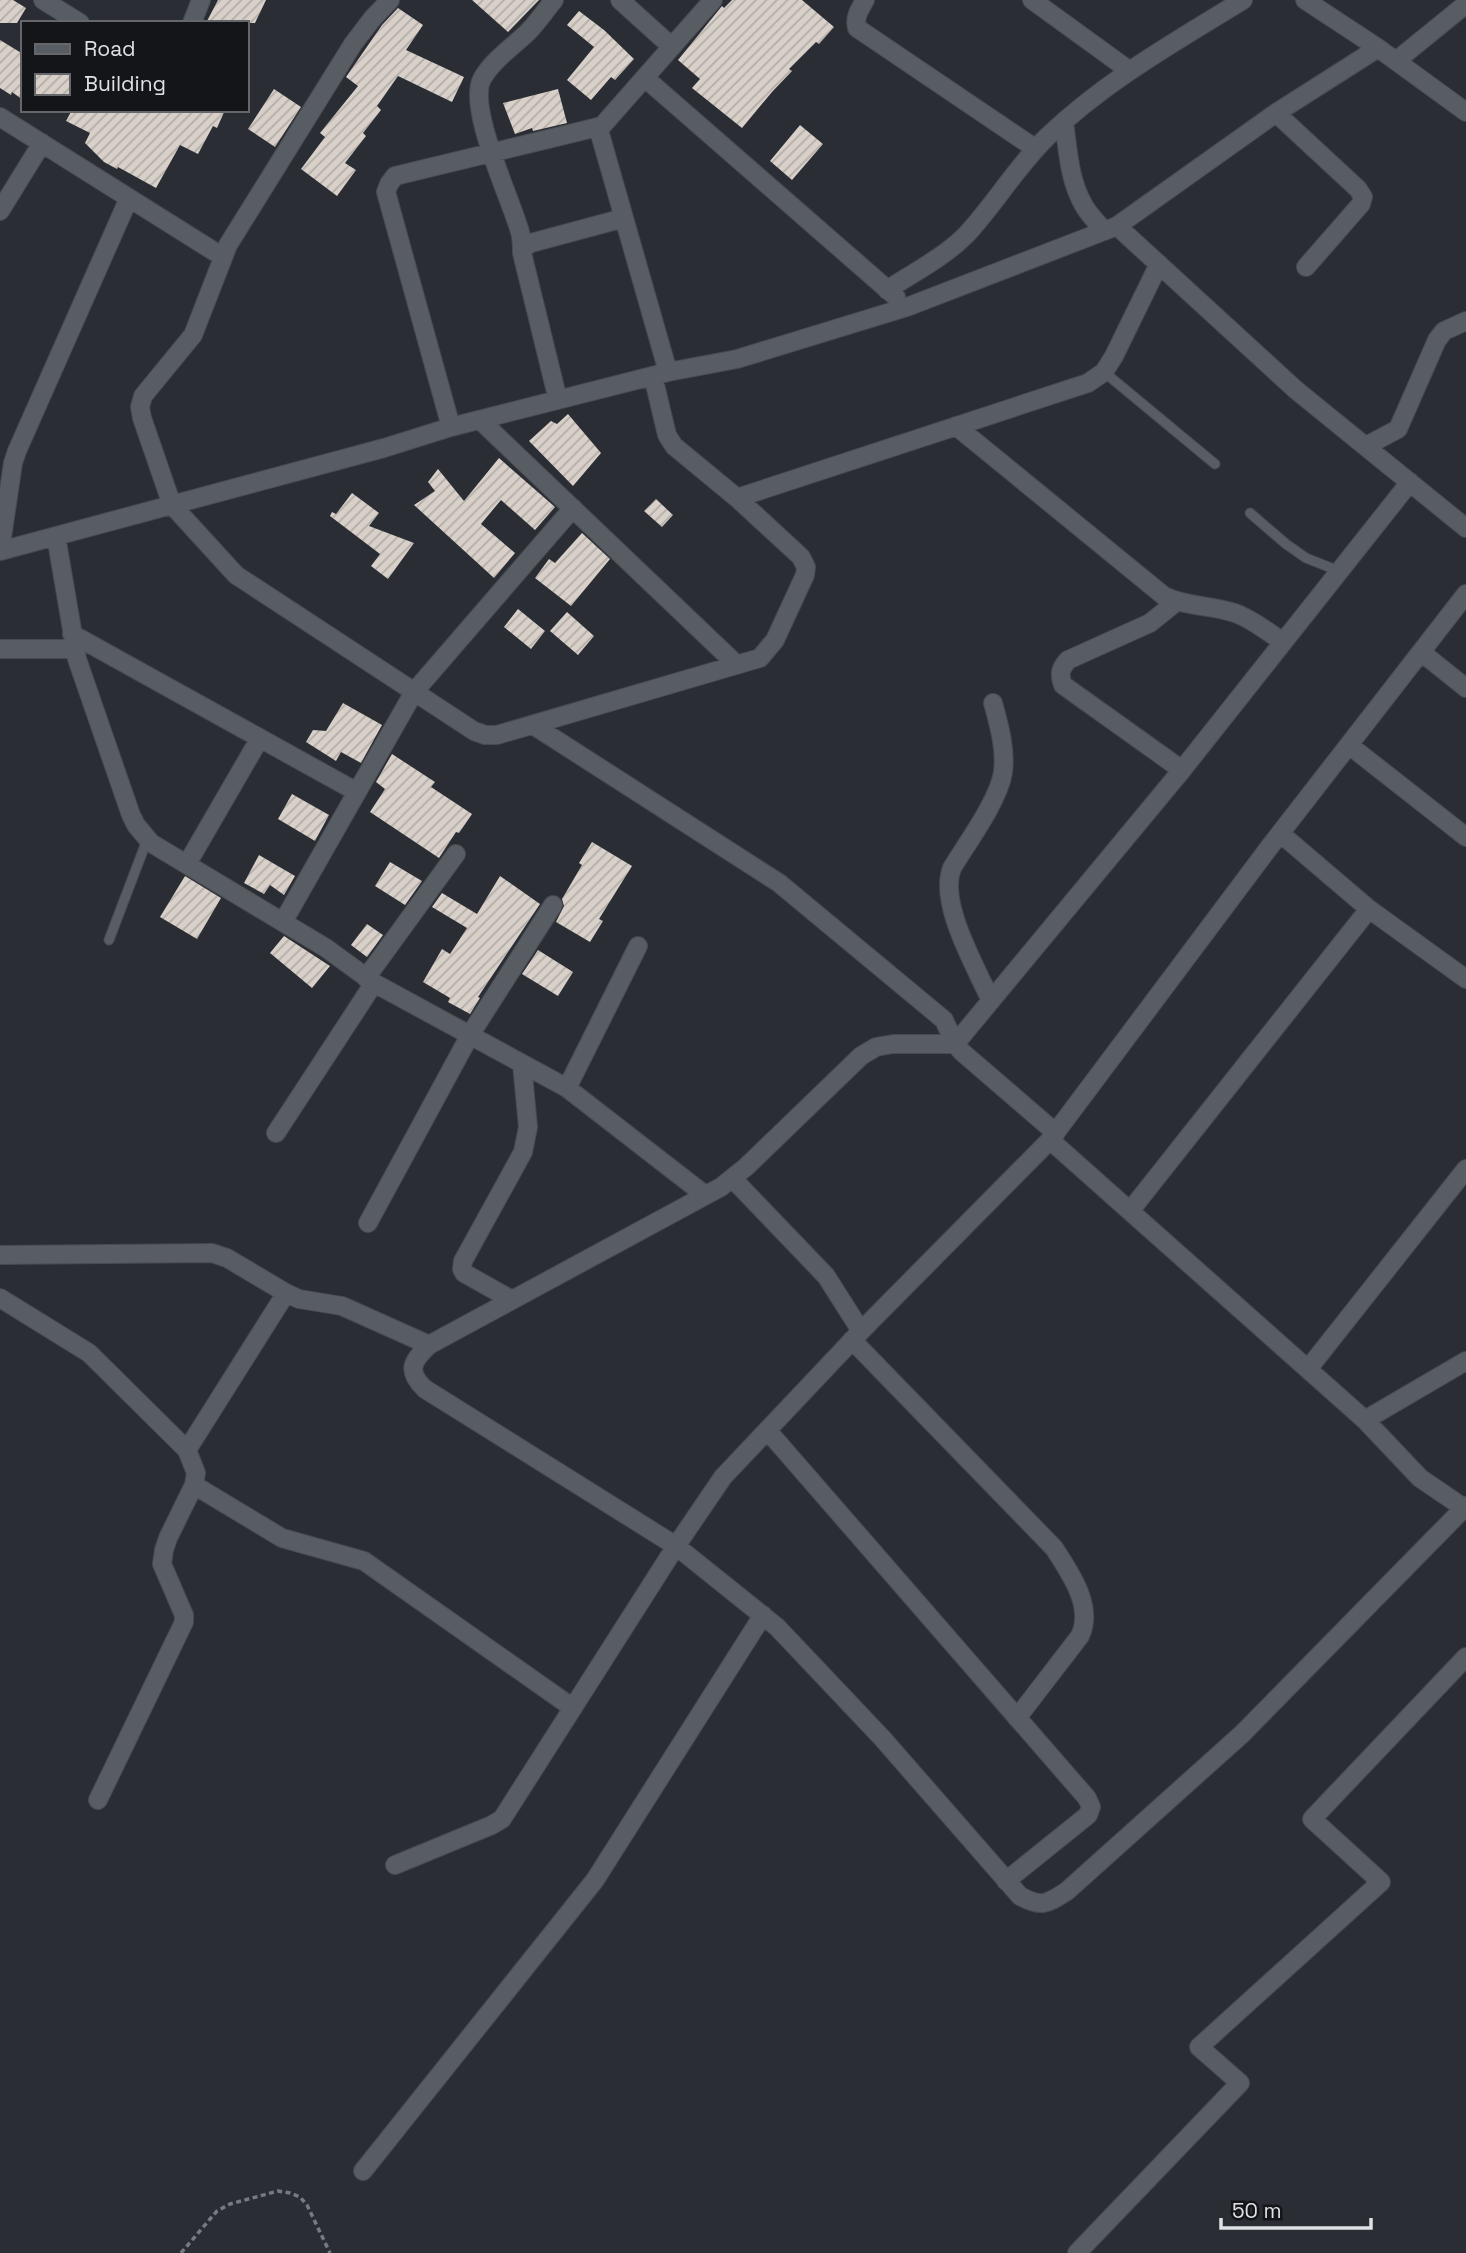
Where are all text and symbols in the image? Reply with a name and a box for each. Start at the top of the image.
legend [21,21,248,112]
text: Road [84,35,136,62]
text: Building [84,70,166,97]
scale bar [1221,2186,1372,2230]
text: 50 m [1232,2197,1282,2224]

